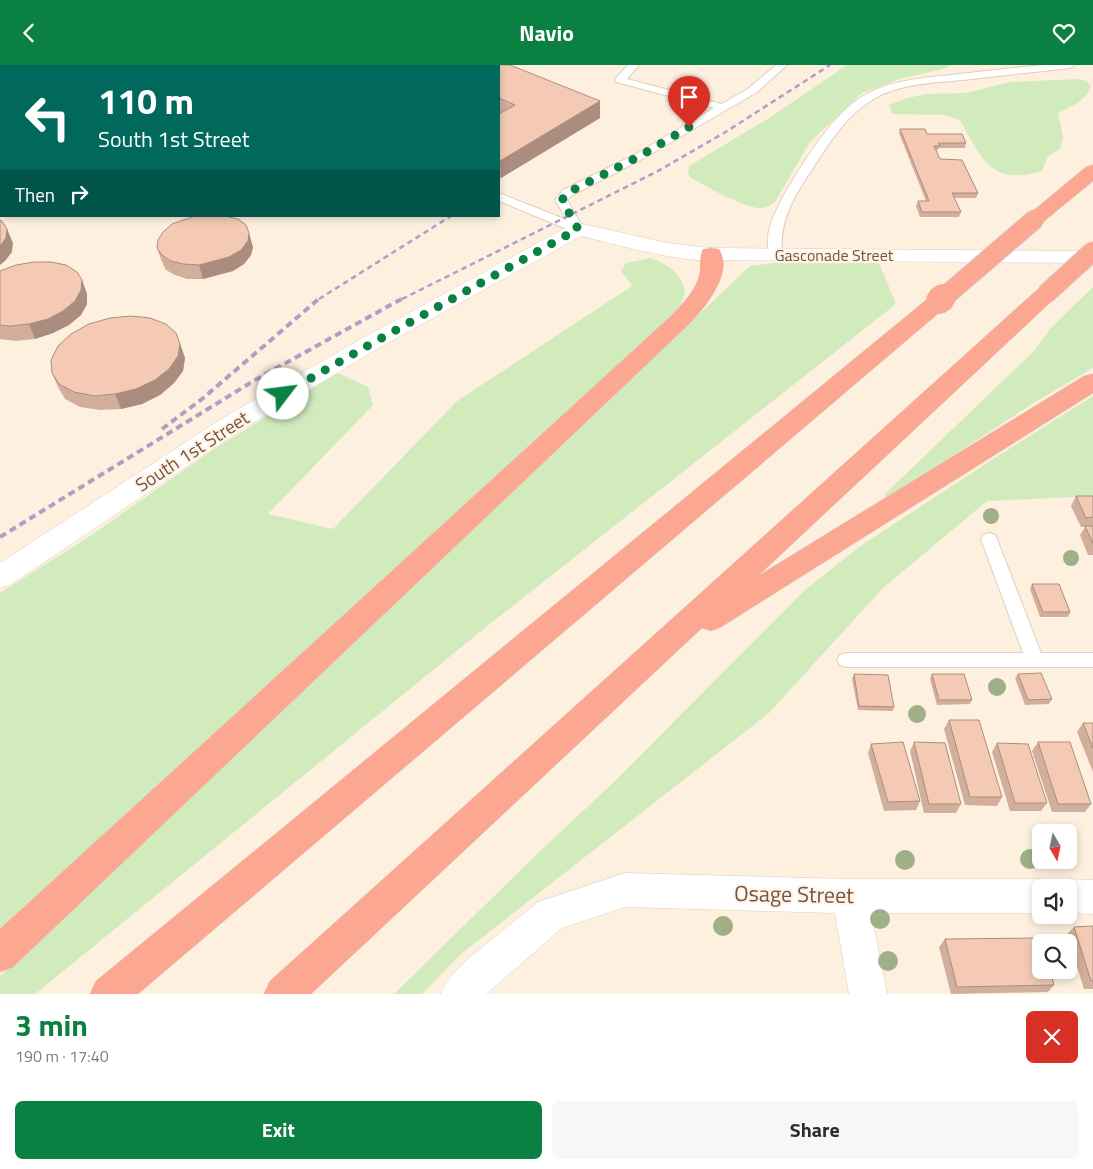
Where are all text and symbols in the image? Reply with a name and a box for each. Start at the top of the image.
text: Navio [519,16,574,50]
icon: back [15,19,43,47]
icon: heart [1050,19,1078,47]
text: 110 m [98,74,194,128]
pin [668,76,710,127]
icon: arrive [675,83,703,111]
icon: left [15,85,80,150]
text: South 1st Street [98,122,249,156]
text: Then [15,180,55,209]
icon: right [65,180,93,208]
street label: Gasconade Street [775,243,894,267]
position arrow [256,367,308,419]
street label: South 1st Street [129,403,255,498]
north arrow [1032,824,1078,869]
map controls [1032,824,1077,979]
street label: Osage Street [734,876,854,912]
button: sound [1032,879,1077,924]
button: search [1032,934,1077,979]
text: 3 min [15,1002,88,1048]
button: close [1026,1011,1078,1063]
text: 190 m · 17:40 [15,1044,109,1068]
button: Exit [15,1101,542,1159]
button: Share [552,1101,1078,1159]

